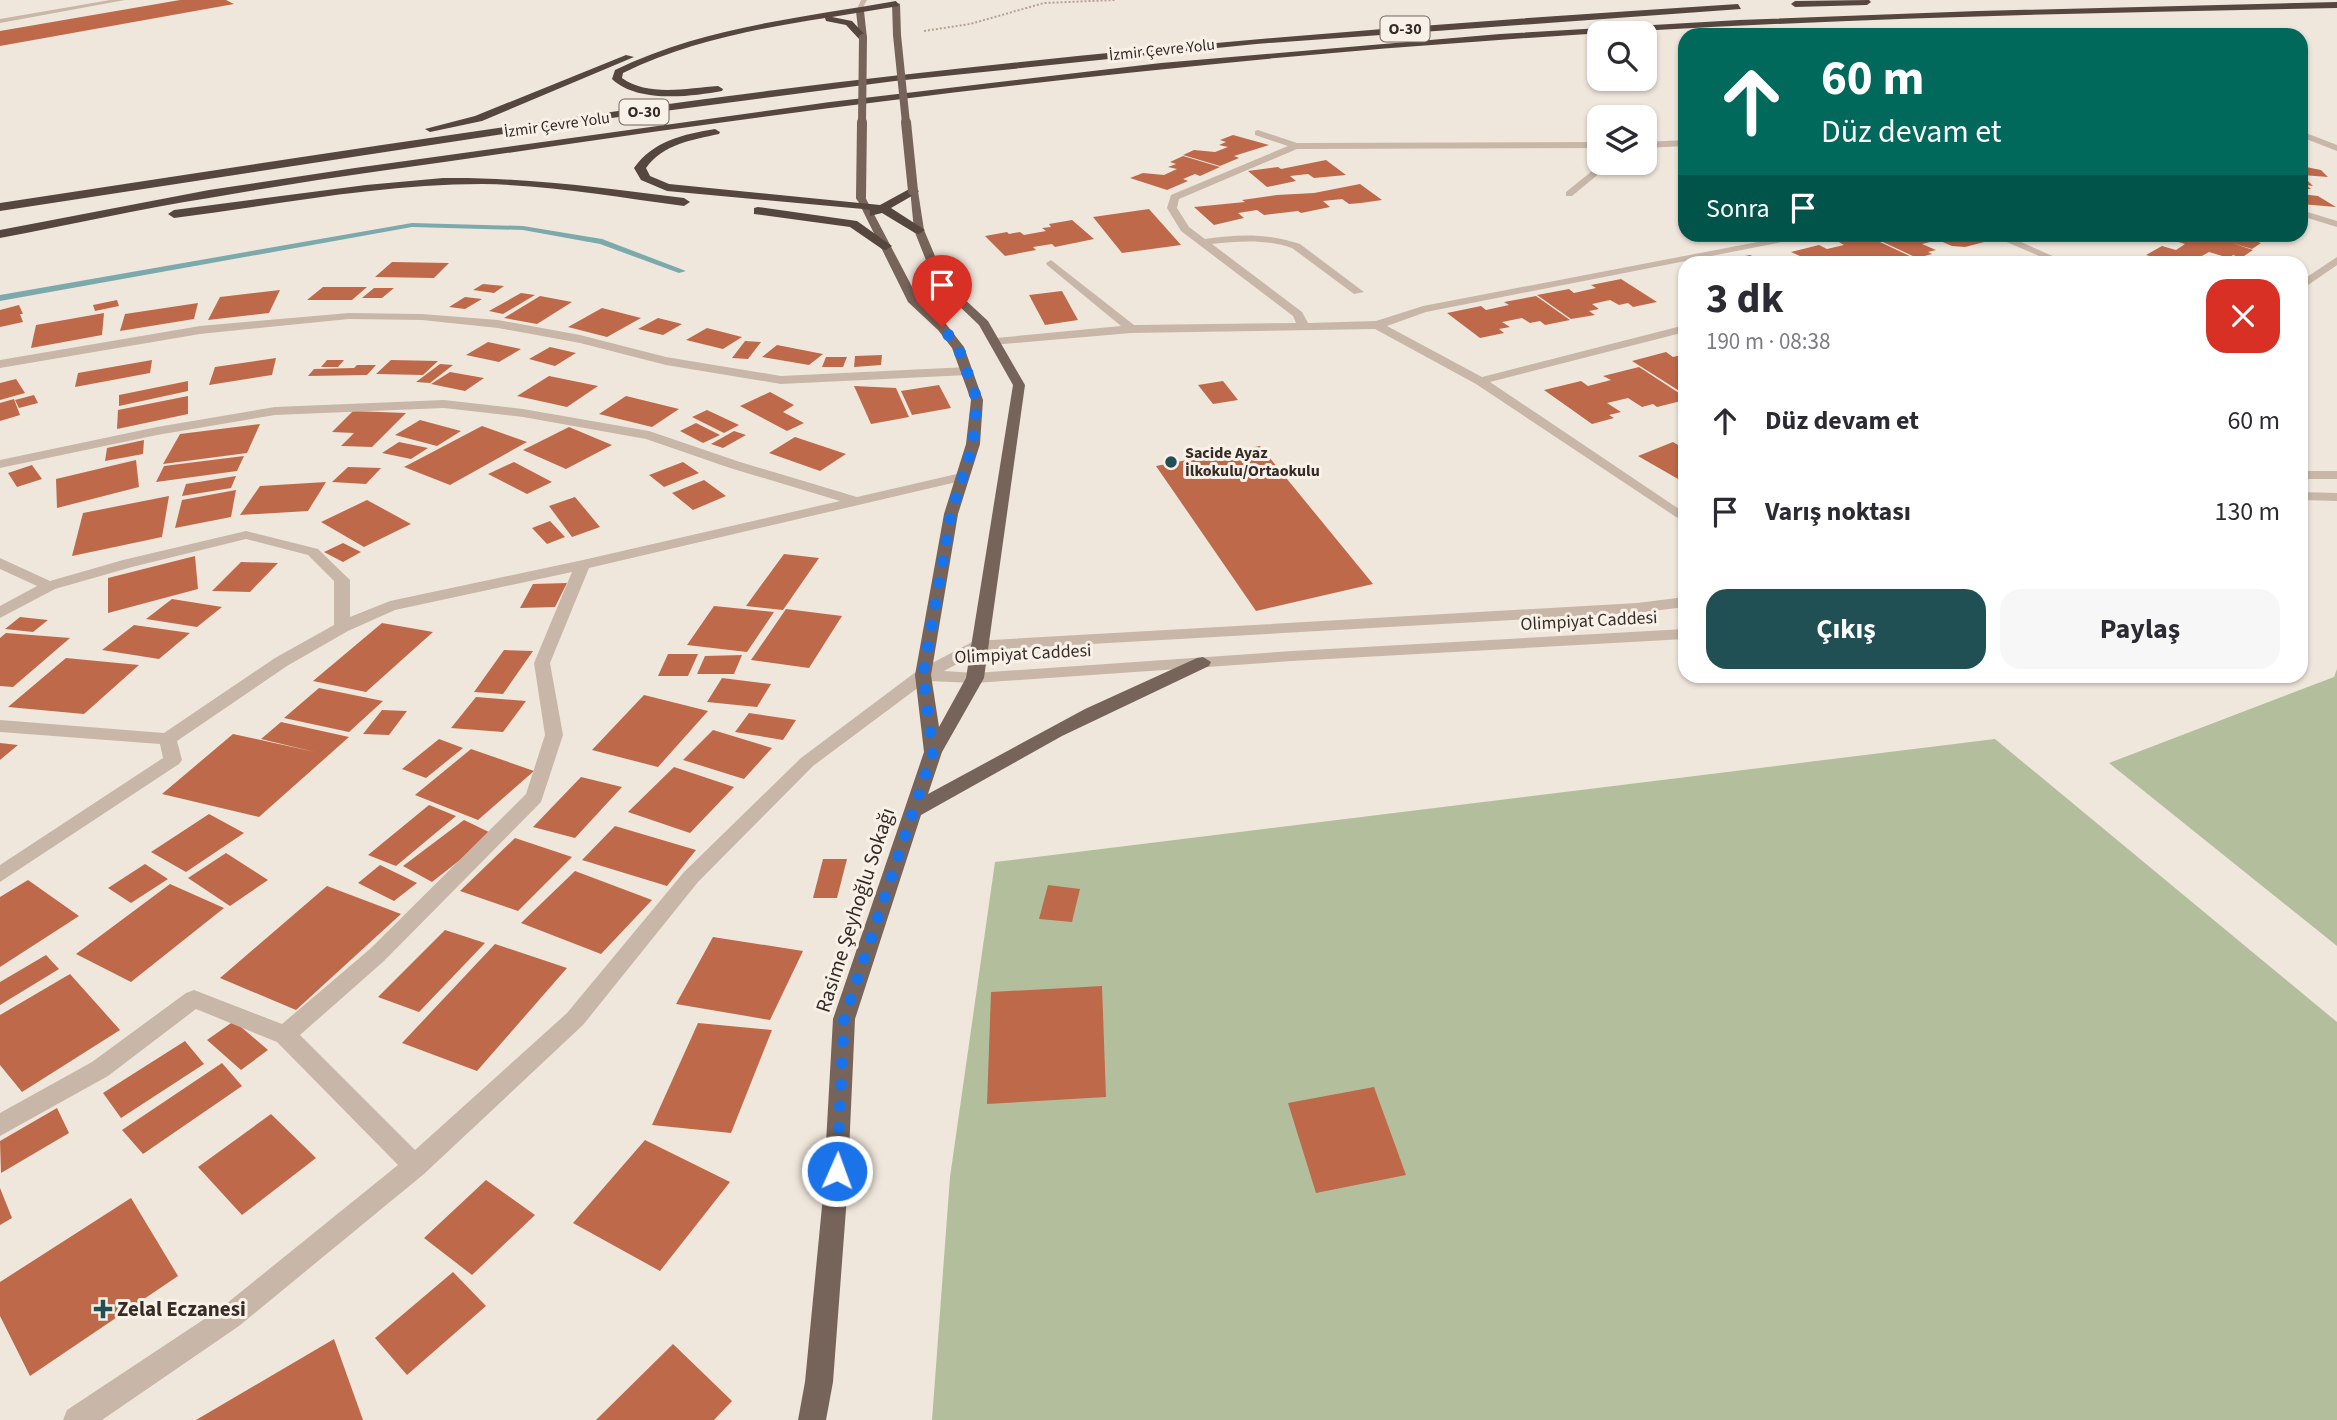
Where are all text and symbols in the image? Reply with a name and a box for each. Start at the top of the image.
road number: O-30 [1380,17,1430,42]
map controls [1587,21,1657,175]
button: search [1587,21,1657,91]
street label: İzmir Çevre Yolu [1108,33,1216,67]
text: 60 m [1821,44,1925,114]
icon: ahead [1706,56,1797,147]
road number: O-30 [620,100,668,124]
button: layers [1587,105,1657,175]
street label: İzmir Çevre Yolu [503,107,611,143]
text: Düz devam et [1821,109,2002,155]
icon: arrive [1784,189,1822,227]
text: Sonra [1706,190,1770,227]
pin [912,255,972,327]
icon: arrive [923,266,961,304]
text: 3 dk [1706,269,1784,329]
button: close [2206,279,2280,353]
text: 190 m · 08:38 [1706,325,1830,358]
icon: ahead [1706,402,1744,440]
text: Düz devam et [1765,402,1919,439]
text: 60 m [2227,402,2280,439]
place label: Sacide Ayaz İlkokulu/Ortaokulu [1185,442,1320,482]
marker: Sacide Ayaz İlkokulu/Ortaokulu [1163,454,1179,470]
icon: arrive [1706,493,1744,531]
text: Varış noktası [1765,493,1911,530]
text: 130 m [2214,493,2280,530]
button: Çıkış [1706,589,1986,669]
button: Paylaş [2000,589,2280,669]
street label: Olimpiyat Caddesi [1520,605,1658,637]
street label: Olimpiyat Caddesi [954,638,1092,670]
street label: Rasime Şeyhoğlu Sokağı [808,804,902,1016]
position arrow [800,1134,874,1208]
place label: Zelal Eczanesi [117,1294,246,1324]
marker: Zelal Eczanesi [95,1301,111,1317]

